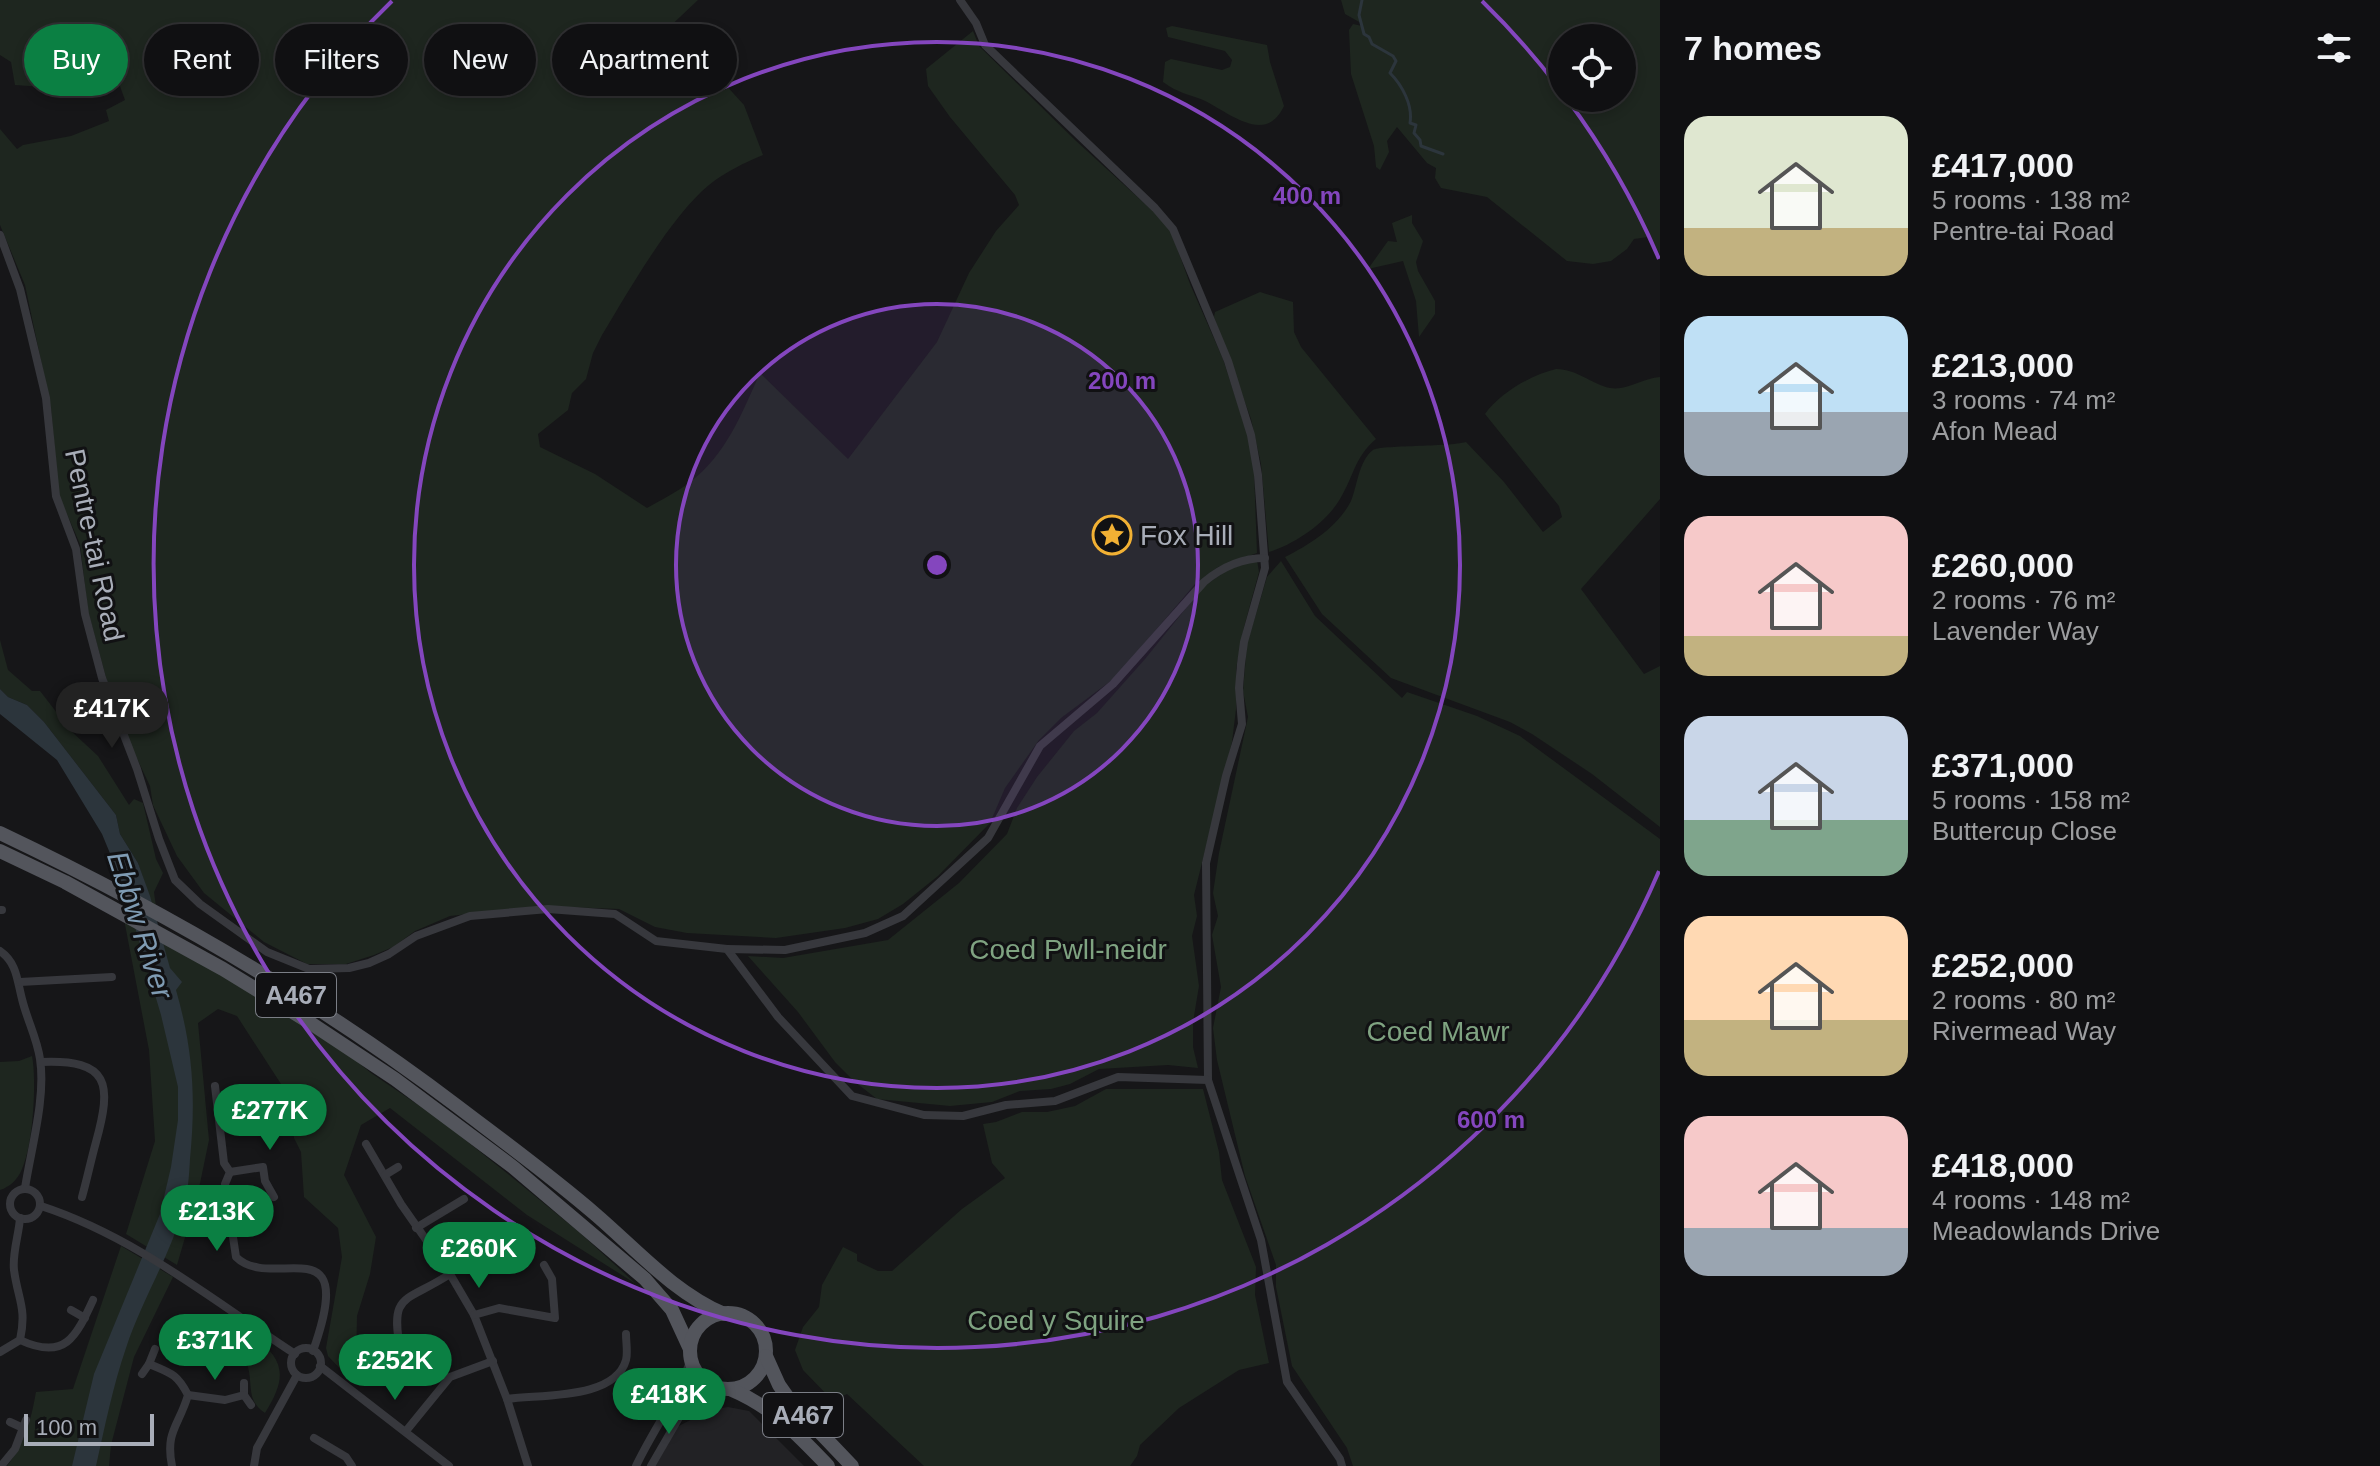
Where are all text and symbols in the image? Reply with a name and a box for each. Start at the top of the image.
chip: Buy [24,24,128,96]
chip: Rent [144,24,259,96]
chip: Filters [275,24,408,96]
chip: New [424,24,536,96]
chip: Apartment [552,24,737,96]
map controls [1548,24,1636,112]
button: locate [1548,24,1636,112]
icon: filters [2312,26,2356,70]
text: 7 homes [1684,29,1822,67]
text: £417,000 [1932,146,2074,184]
icon: home [1748,148,1844,244]
text: 400 m [1273,182,1341,209]
text: 5 rooms · 138 m² [1932,185,2130,215]
text: Pentre-tai Road [1932,216,2114,246]
text: £213,000 [1932,346,2074,384]
icon: home [1748,348,1844,444]
text: 200 m [1088,367,1156,394]
text: 3 rooms · 74 m² [1932,385,2116,415]
text: Afon Mead [1932,416,2058,446]
street label: Pentre-tai Road [59,446,130,644]
place icon: Fox Hill [1091,514,1133,556]
place label: Fox Hill [1140,520,1233,551]
text: £260,000 [1932,546,2074,584]
icon: home [1748,548,1844,644]
centre of rings [923,551,951,579]
text: 2 rooms · 76 m² [1932,585,2116,615]
text: Lavender Way [1932,616,2099,646]
pin: £417K [56,682,168,750]
text: £417K [74,693,150,723]
text: £371,000 [1932,746,2074,784]
icon: home [1748,748,1844,844]
text: 5 rooms · 158 m² [1932,785,2130,815]
text: Buttercup Close [1932,816,2117,846]
water label: Ebbw River [101,847,180,1004]
park label: Coed Pwll-neidr [969,934,1167,965]
text: £252,000 [1932,946,2074,984]
icon: home [1748,948,1844,1044]
road number: A467 [256,973,336,1017]
text: 2 rooms · 80 m² [1932,985,2116,1015]
park label: Coed Mawr [1366,1016,1510,1047]
text: Rivermead Way [1932,1016,2116,1046]
pin: £277K [214,1084,326,1152]
text: £277K [232,1095,308,1125]
text: 600 m [1457,1106,1525,1133]
text: £418,000 [1932,1146,2074,1184]
icon: home [1748,1148,1844,1244]
pin: £213K [161,1185,273,1253]
text: 4 rooms · 148 m² [1932,1185,2130,1215]
text: £213K [179,1196,255,1226]
text: Meadowlands Drive [1932,1216,2160,1246]
pin: £260K [423,1222,535,1290]
text: £260K [441,1233,517,1263]
park label: Coed y Squire [967,1305,1145,1336]
pin: £371K [159,1314,271,1382]
text: £371K [177,1325,253,1355]
pin: £252K [339,1334,451,1402]
text: £252K [357,1345,433,1375]
pin: £418K [613,1368,725,1436]
text: £418K [631,1379,707,1409]
road number: A467 [763,1393,843,1437]
scale bar [24,1410,154,1446]
text: 100 m [36,1415,97,1440]

